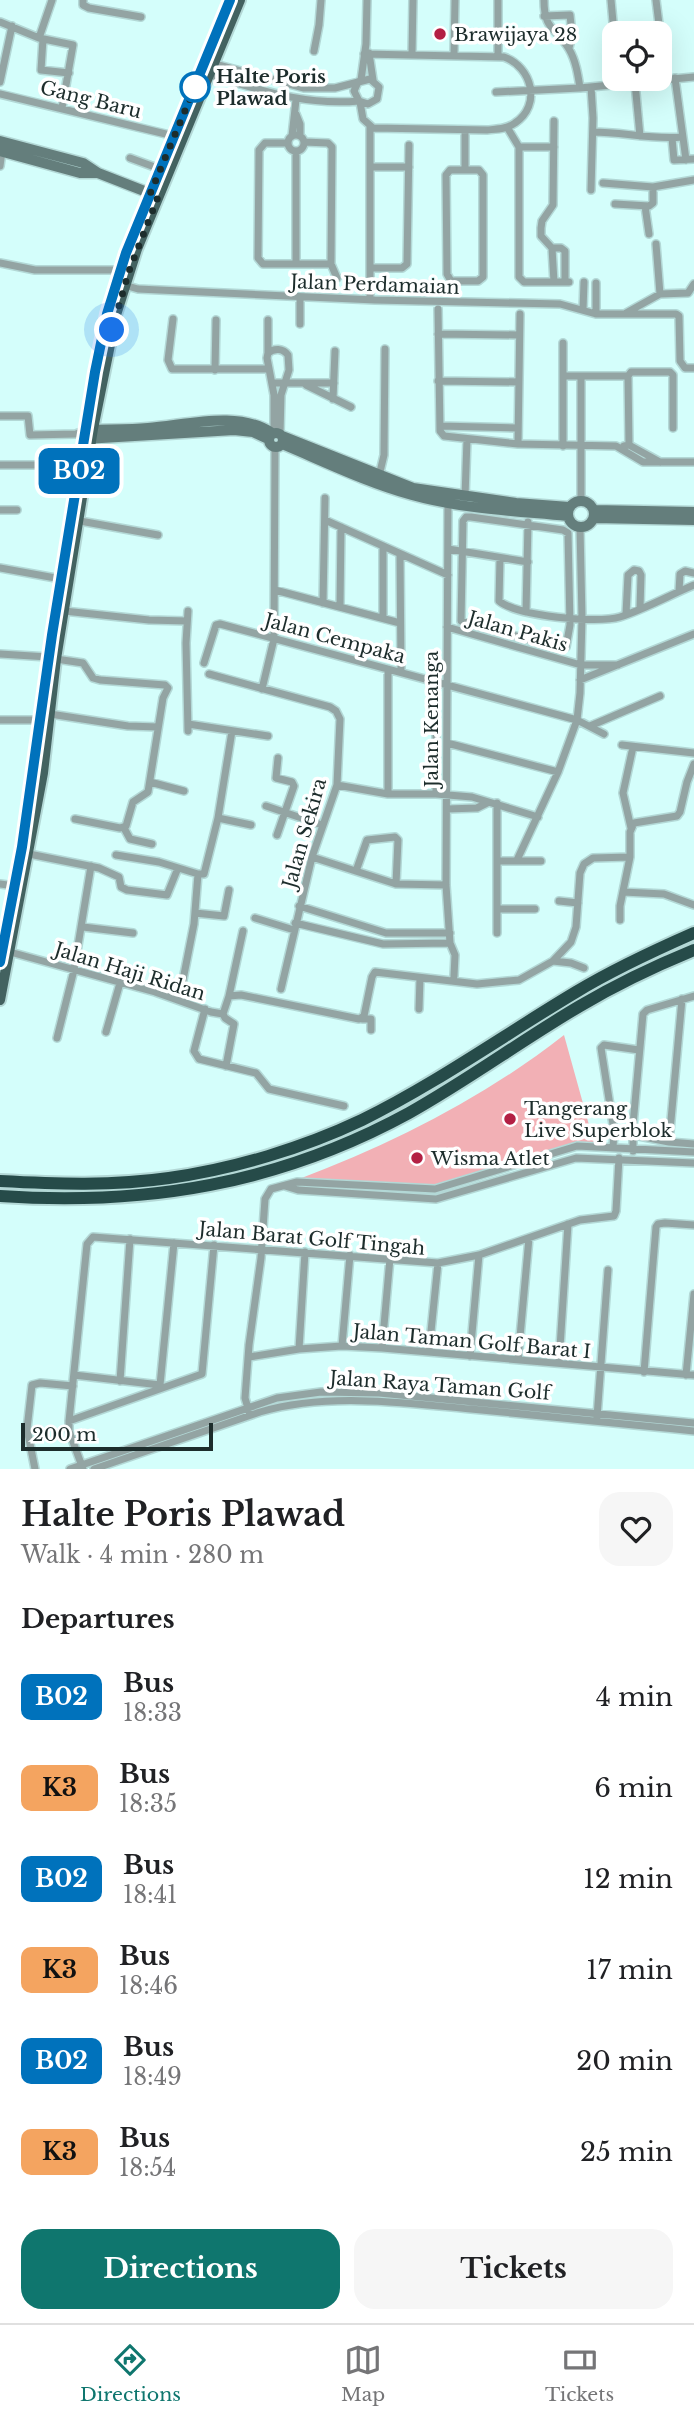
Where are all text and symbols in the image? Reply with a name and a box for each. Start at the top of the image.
map controls [602,21,672,91]
button: locate [602,21,672,91]
place label: Brawijaya 28 [454,23,577,46]
marker: Brawijaya 28 [432,26,448,42]
place label: Halte Poris Plawad [216,65,326,110]
marker: Halte Poris Plawad [180,72,210,102]
street label: Gang Baru [38,76,144,123]
street label: Jalan Perdamaian [287,270,460,299]
your location [94,312,129,347]
line badge: B02 [39,448,119,494]
text: B02 [53,456,105,485]
street label: Jalan Pakis [462,605,570,657]
street label: Jalan Cempaka [259,608,408,668]
street label: Jalan Kenanga [420,650,443,790]
street label: Jalan Sekira [277,775,331,894]
street label: Jalan Haji Ridan [49,937,208,1005]
place label: Tangerang Live Superblok [524,1097,673,1142]
marker: Tangerang Live Superblok [502,1111,518,1127]
place label: Wisma Atlet [430,1147,550,1170]
marker: Wisma Atlet [409,1150,425,1166]
street label: Jalan Barat Golf Tingah [195,1217,426,1260]
street label: Jalan Taman Golf Barat I [349,1319,592,1363]
street label: Jalan Raya Taman Golf [326,1366,553,1405]
scale bar [21,1420,214,1452]
text: 200 m [32,1423,97,1446]
button: heart [599,1492,673,1566]
text: Halte Poris Plawad [21,1494,345,1535]
text: Walk · 4 min · 280 m [21,1541,264,1569]
text: Departures [21,1603,175,1635]
text: Bus [123,1667,174,1699]
text: 4 min [596,1681,673,1713]
text: B02 [35,1682,88,1711]
text: 18:33 [123,1699,182,1727]
text: Bus [119,1758,170,1790]
text: 6 min [594,1772,673,1804]
text: K3 [42,1773,77,1802]
text: 18:35 [119,1790,177,1818]
text: Bus [123,1849,174,1881]
text: 12 min [583,1863,673,1895]
text: B02 [35,1864,88,1893]
text: 18:41 [123,1881,177,1909]
text: Bus [119,1940,170,1972]
text: 17 min [586,1954,673,1986]
text: K3 [42,1955,77,1984]
text: 18:46 [119,1972,178,2000]
text: Bus [123,2031,174,2063]
text: 20 min [576,2045,673,2077]
text: B02 [35,2046,88,2075]
text: 18:49 [123,2063,182,2091]
text: Bus [119,2122,170,2154]
text: 25 min [580,2136,673,2168]
text: K3 [42,2137,77,2166]
text: 18:54 [119,2154,176,2182]
button: Directions [21,2229,340,2309]
button: Tickets [354,2229,673,2309]
tab: Directions [80,2341,181,2406]
tab: Map [341,2341,385,2406]
tab: Tickets [545,2341,614,2406]

